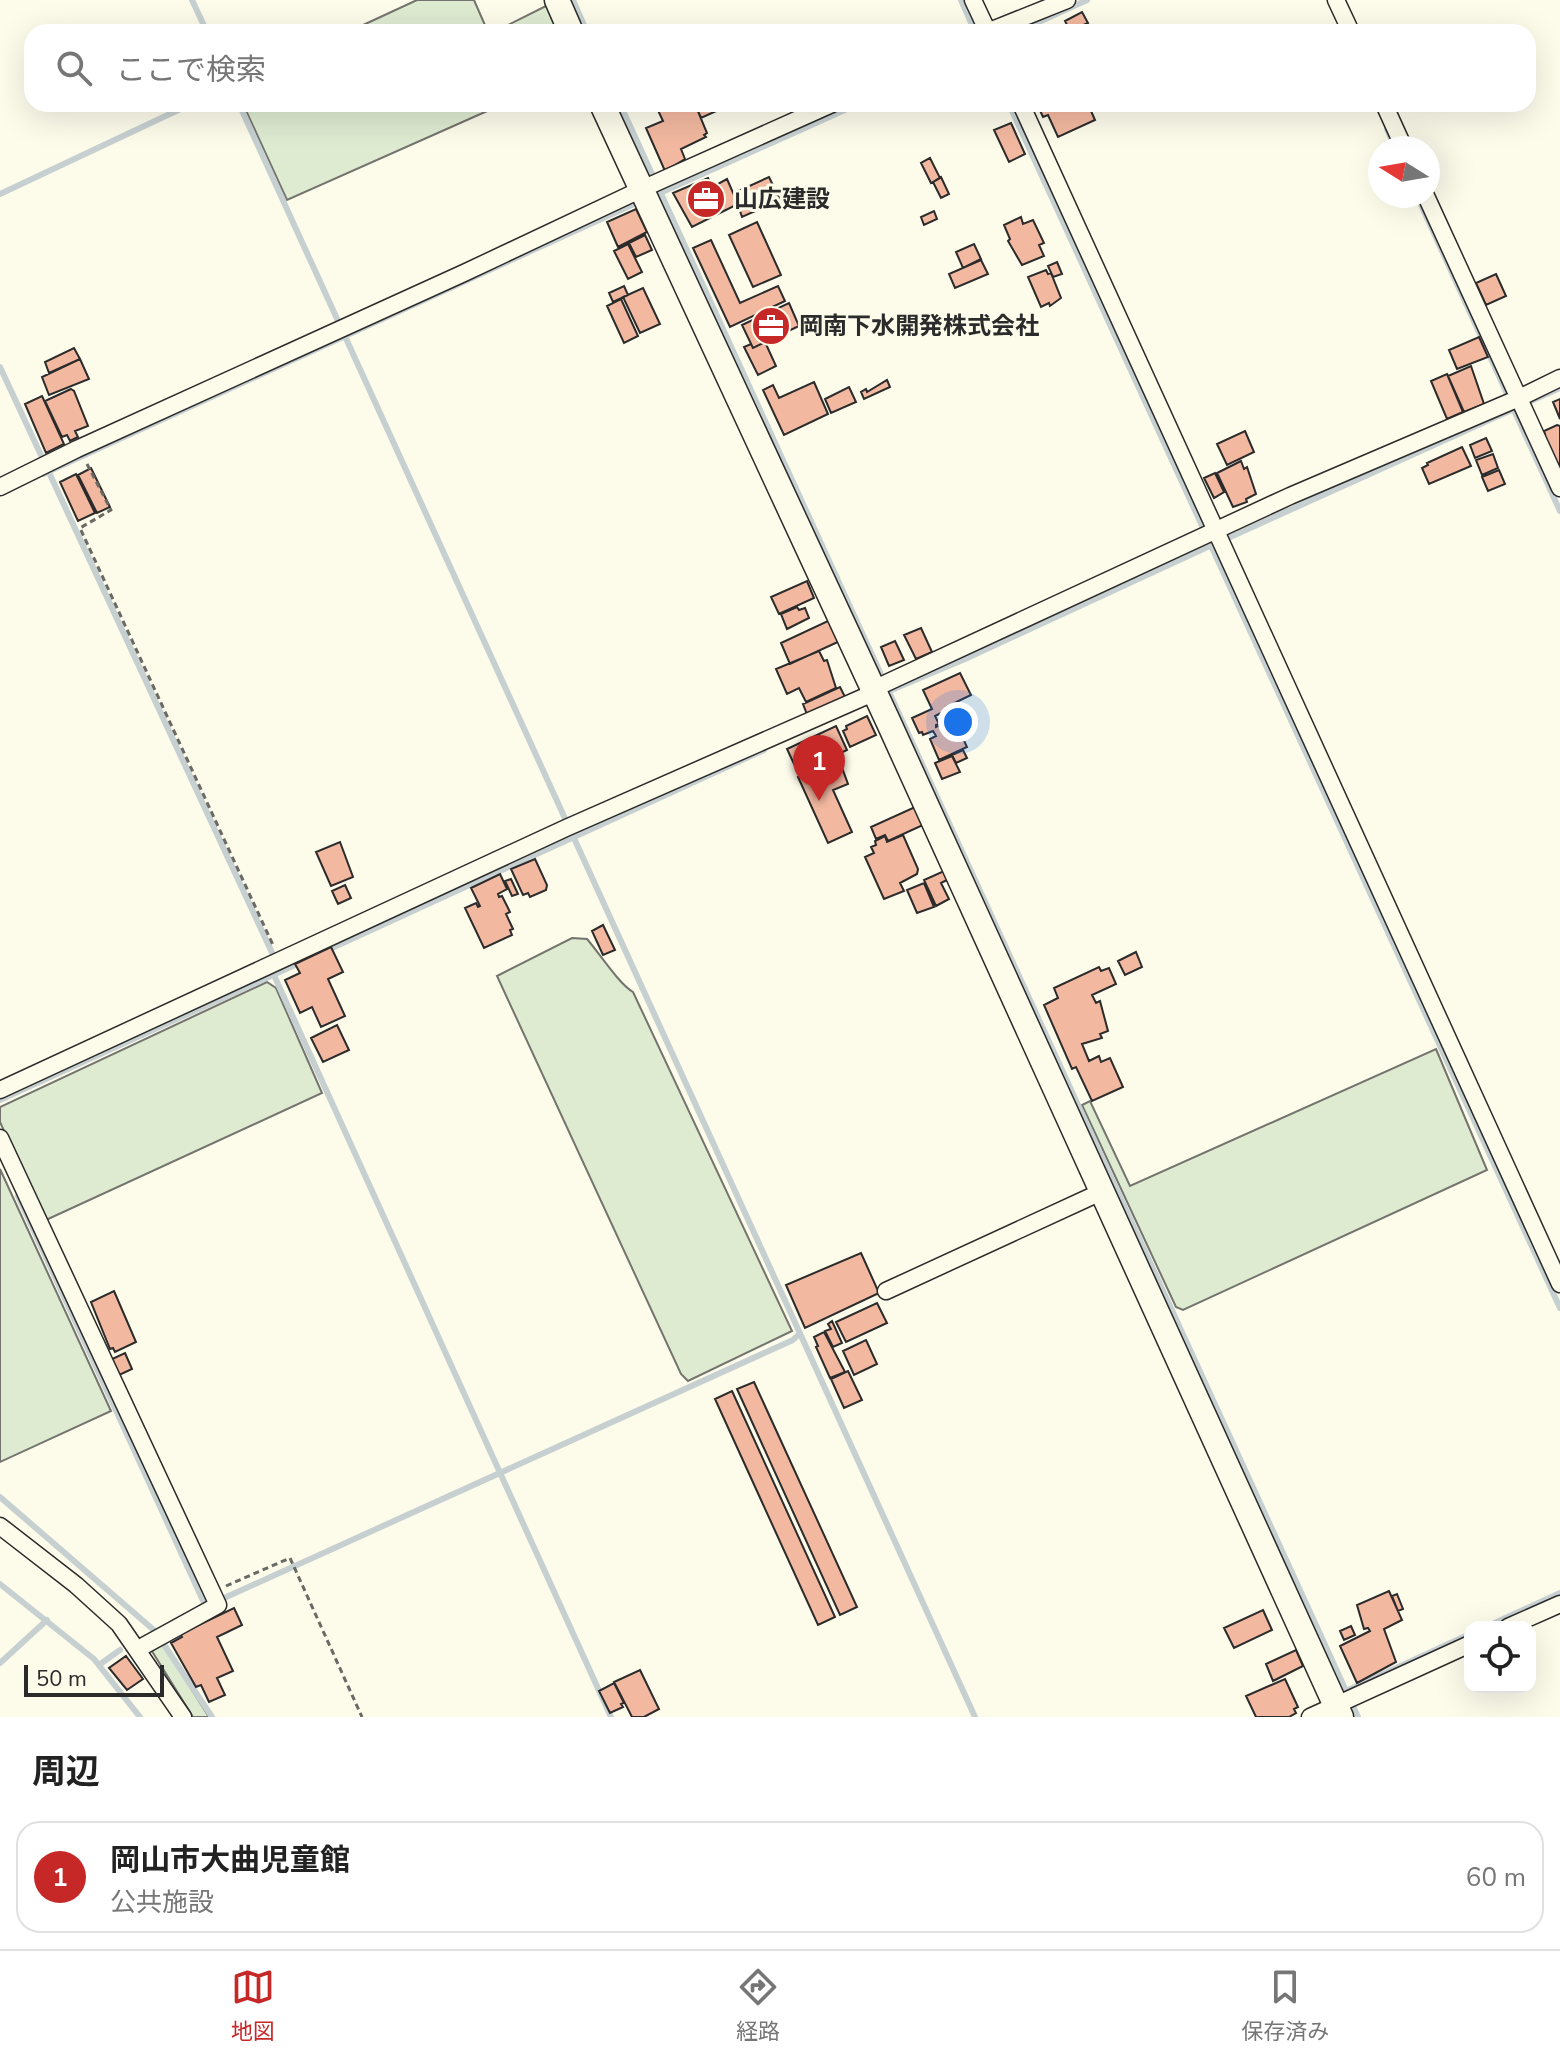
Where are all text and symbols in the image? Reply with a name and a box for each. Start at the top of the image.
search box [24,24,1536,112]
icon: search [52,46,96,90]
text: ここで検索 [116,50,266,91]
north arrow [1368,136,1440,208]
office icon: 山広建設 [685,178,727,220]
place label: 山広建設 [734,183,830,215]
office icon: 岡南下水開発株式会社 [750,305,792,347]
place label: 岡南下水開発株式会社 [799,310,1039,342]
your location [938,702,978,742]
pin: 1 [793,735,845,801]
map controls [1464,1621,1536,1693]
button: locate [1464,1621,1536,1693]
scale bar [24,1661,164,1697]
text: 50 m [36,1664,87,1694]
text: 周辺 [32,1749,100,1795]
text: 岡山市大曲児童館 [110,1840,350,1881]
text: 1 [52,1860,68,1895]
text: 60 m [1466,1860,1526,1895]
text: 公共施設 [110,1885,214,1920]
tab: 地図 [231,1965,275,2047]
tab: 経路 [736,1965,780,2047]
tab: 保存済み [1241,1965,1329,2047]

